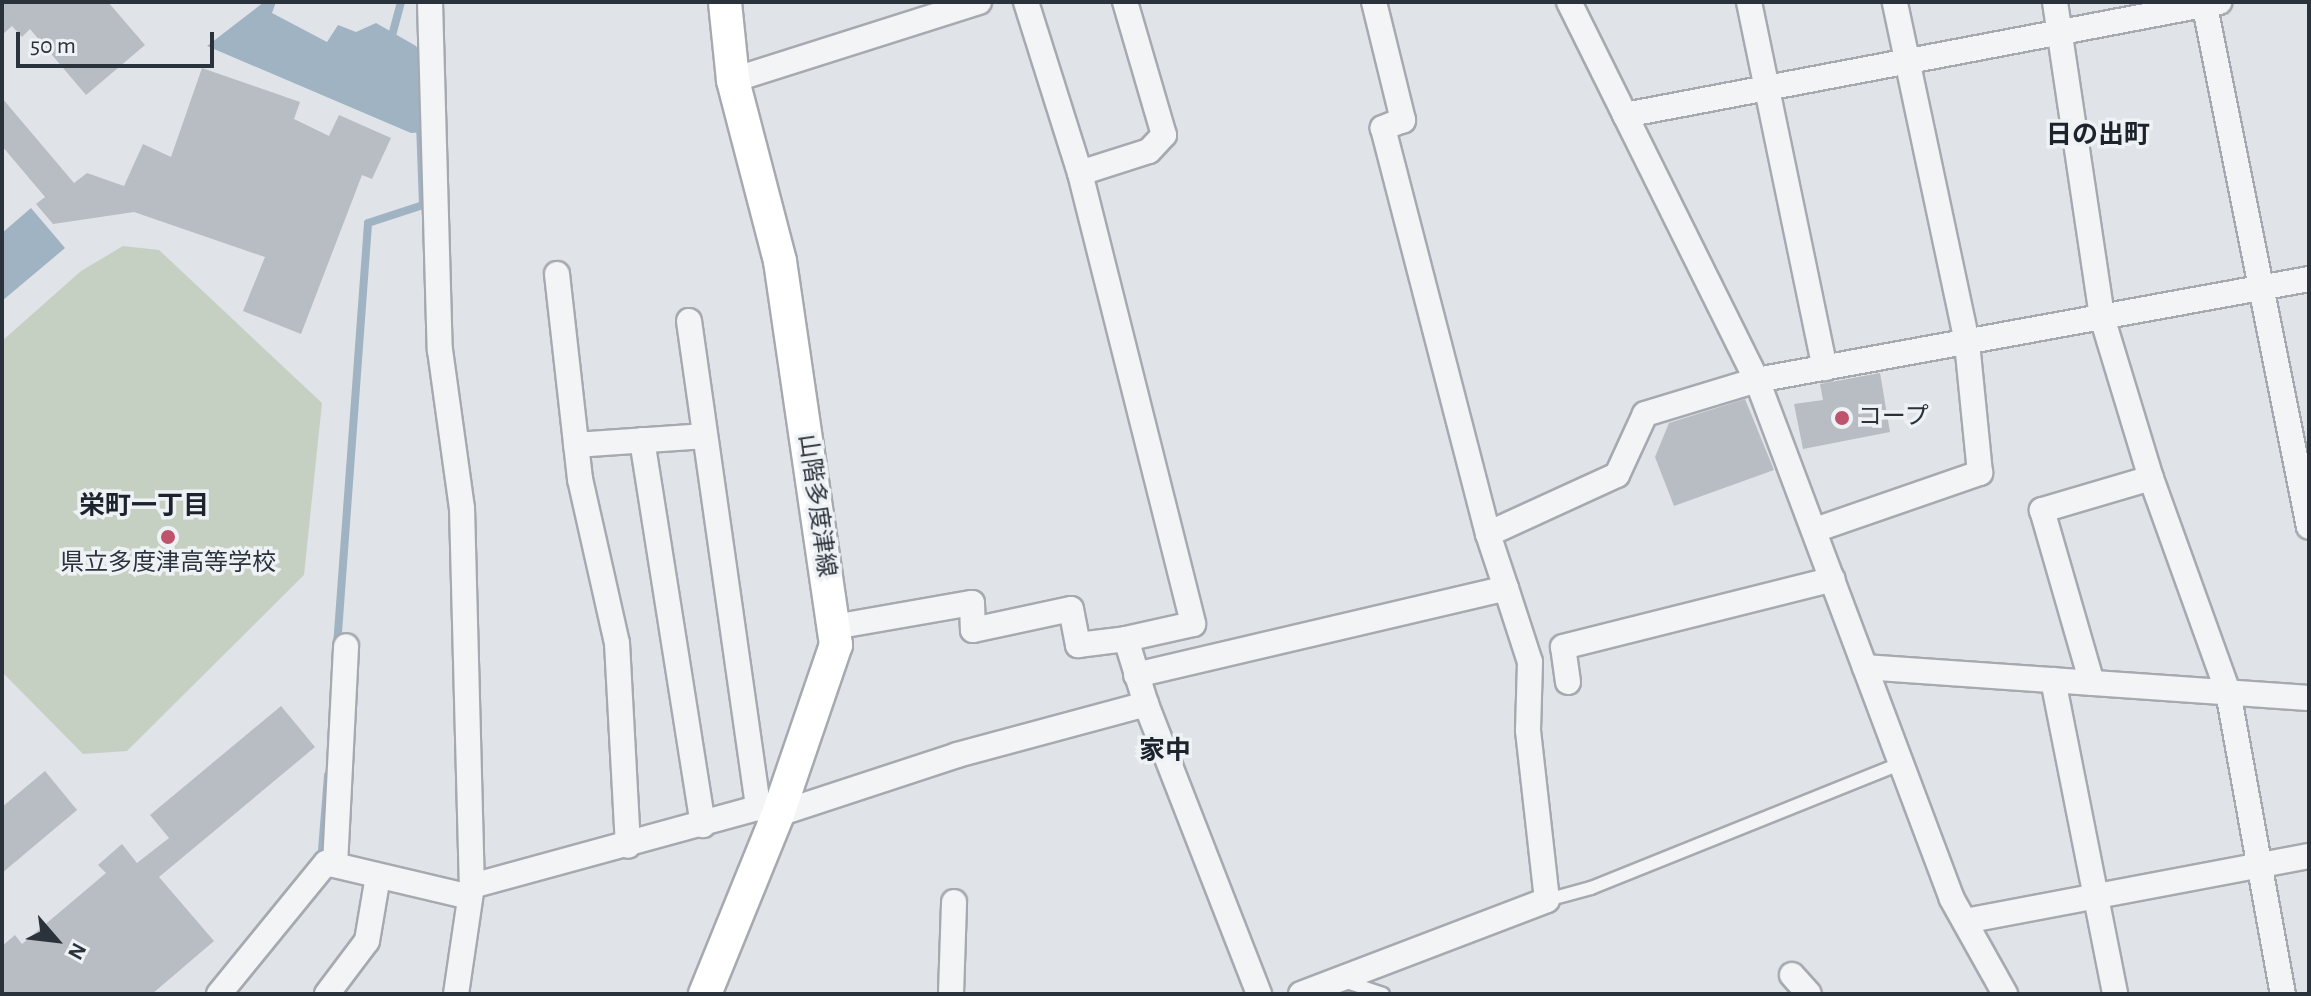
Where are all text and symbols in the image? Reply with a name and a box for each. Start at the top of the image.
scale bar [20,16,218,66]
text: 50 m [30,34,76,58]
district label: 日の出町 [2046,120,2150,152]
place label: コープ [1858,404,1930,432]
marker: コープ [1833,409,1851,427]
street label: 山階多度津線 [792,433,840,579]
district label: 栄町一丁目 [79,491,209,523]
marker: 県立多度津高等学校 [159,528,177,546]
place label: 県立多度津高等学校 [60,550,276,578]
district label: 家中 [1139,736,1191,768]
north arrow [16,900,96,980]
text: N [64,939,90,963]

